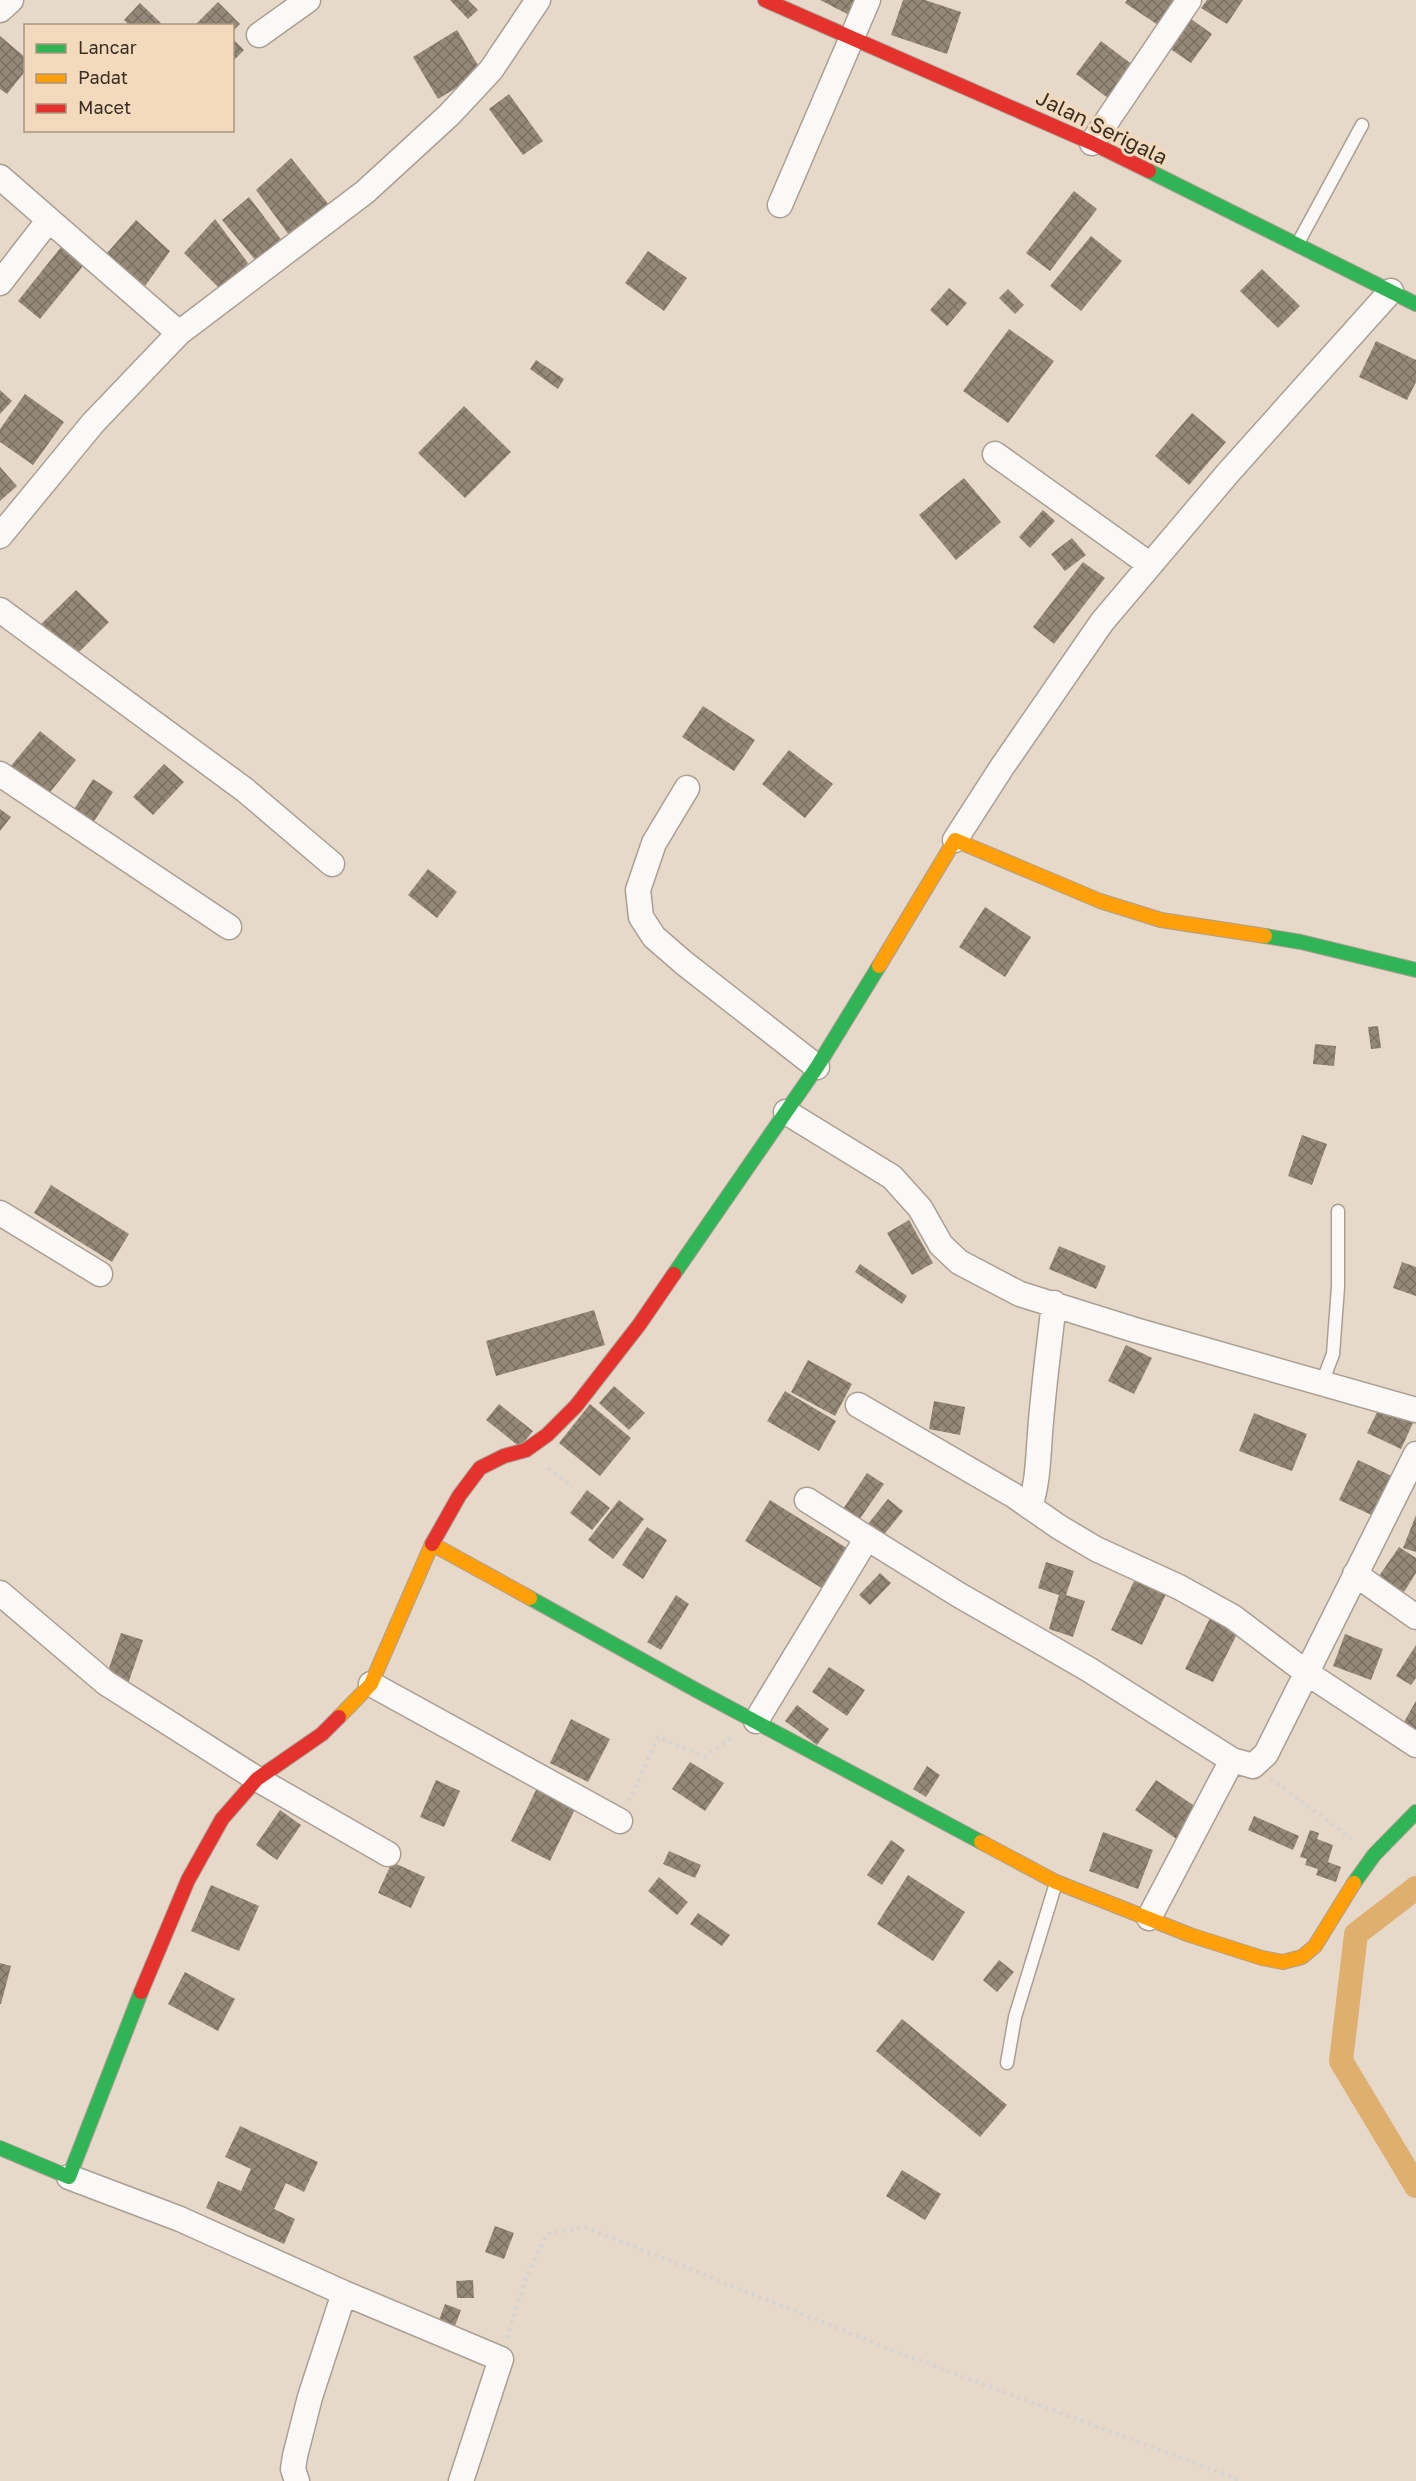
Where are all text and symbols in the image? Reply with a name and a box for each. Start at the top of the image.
legend [24,24,234,132]
text: Lancar [78,36,137,58]
text: Padat [78,66,128,88]
street label: Jalan Serigala [1032,84,1172,170]
text: Macet [78,96,131,118]

